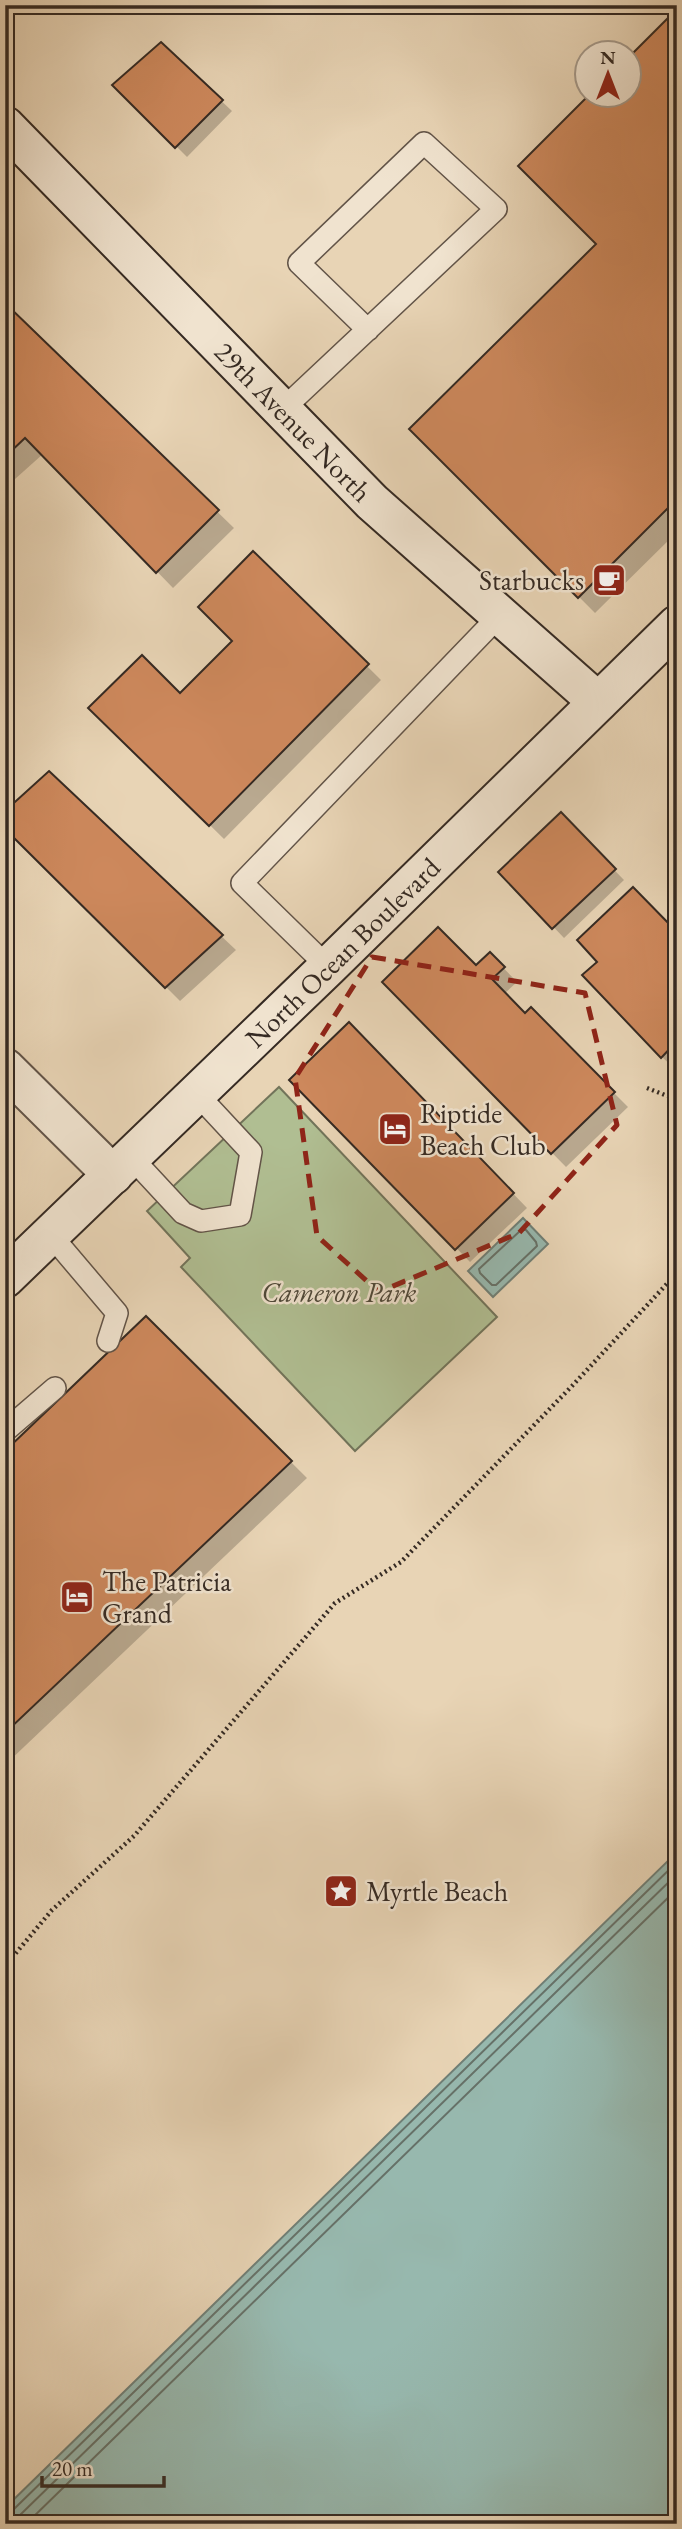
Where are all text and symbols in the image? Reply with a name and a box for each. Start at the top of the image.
north arrow [574,38,644,108]
text: N [600,45,616,70]
street label: 29th Avenue North [207,334,380,509]
cafe icon: Starbucks [590,561,628,599]
place label: Starbucks [479,562,584,598]
street label: North Ocean Boulevard [237,849,448,1055]
place label: Riptide Beach Club [420,1095,546,1163]
hotel icon: Riptide Beach Club [376,1110,414,1148]
park label: Cameron Park [261,1274,417,1310]
place label: The Patricia Grand [102,1563,232,1631]
hotel icon: The Patricia Grand [58,1578,96,1616]
place icon: Myrtle Beach [322,1872,360,1910]
place label: Myrtle Beach [366,1873,508,1909]
scale bar [42,2445,164,2489]
text: 20 m [52,2455,93,2482]

